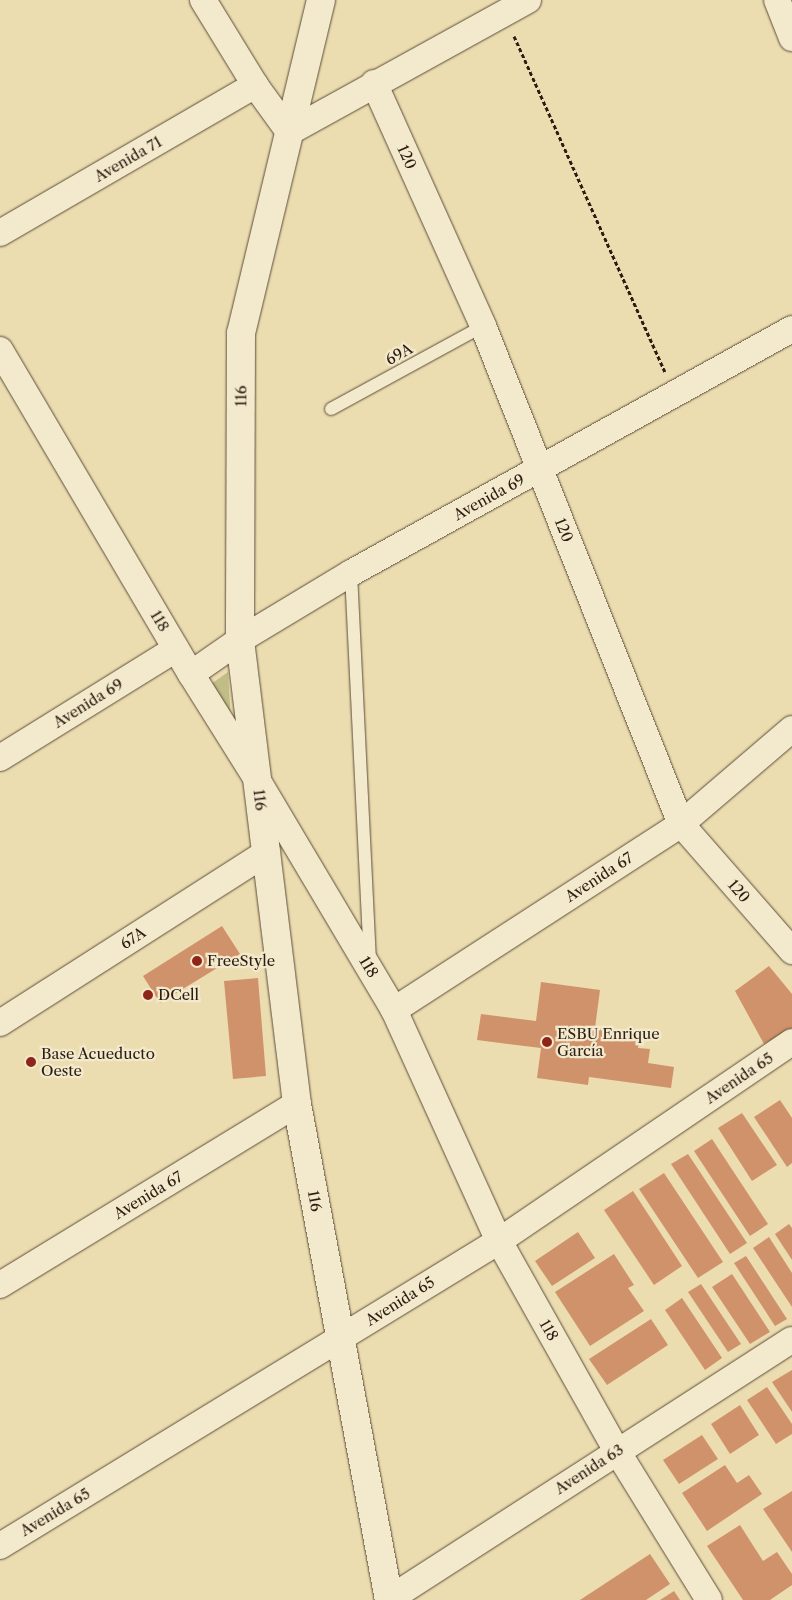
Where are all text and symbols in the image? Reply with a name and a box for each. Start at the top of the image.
street label: Avenida 71 [91,132,165,186]
street label: 120 [394,142,420,172]
street label: 69A [382,339,416,369]
street label: 116 [232,385,250,407]
street label: Avenida 69 [450,470,528,524]
street label: 120 [551,515,577,545]
street label: 118 [147,607,173,635]
street label: Avenida 69 [50,674,126,732]
street label: 116 [250,788,270,812]
street label: Avenida 67 [562,848,636,906]
street label: 120 [724,876,754,906]
street label: 67A [117,923,149,953]
place label: FreeStyle [207,952,275,970]
street label: 118 [356,953,382,981]
marker: FreeStyle [191,955,203,967]
place label: DCell [158,986,199,1004]
marker: DCell [142,989,154,1001]
place label: ESBU Enrique García [557,1024,660,1059]
marker: ESBU Enrique García [541,1036,553,1048]
place label: Base Acueducto Oeste [41,1044,155,1079]
street label: Avenida 65 [702,1049,776,1107]
marker: Base Acueducto Oeste [25,1056,37,1068]
street label: Avenida 67 [110,1167,186,1223]
street label: 116 [304,1189,326,1213]
street label: Avenida 65 [362,1273,438,1329]
street label: 118 [536,1316,562,1344]
street label: Avenida 63 [551,1440,627,1498]
street label: Avenida 65 [17,1484,93,1540]

